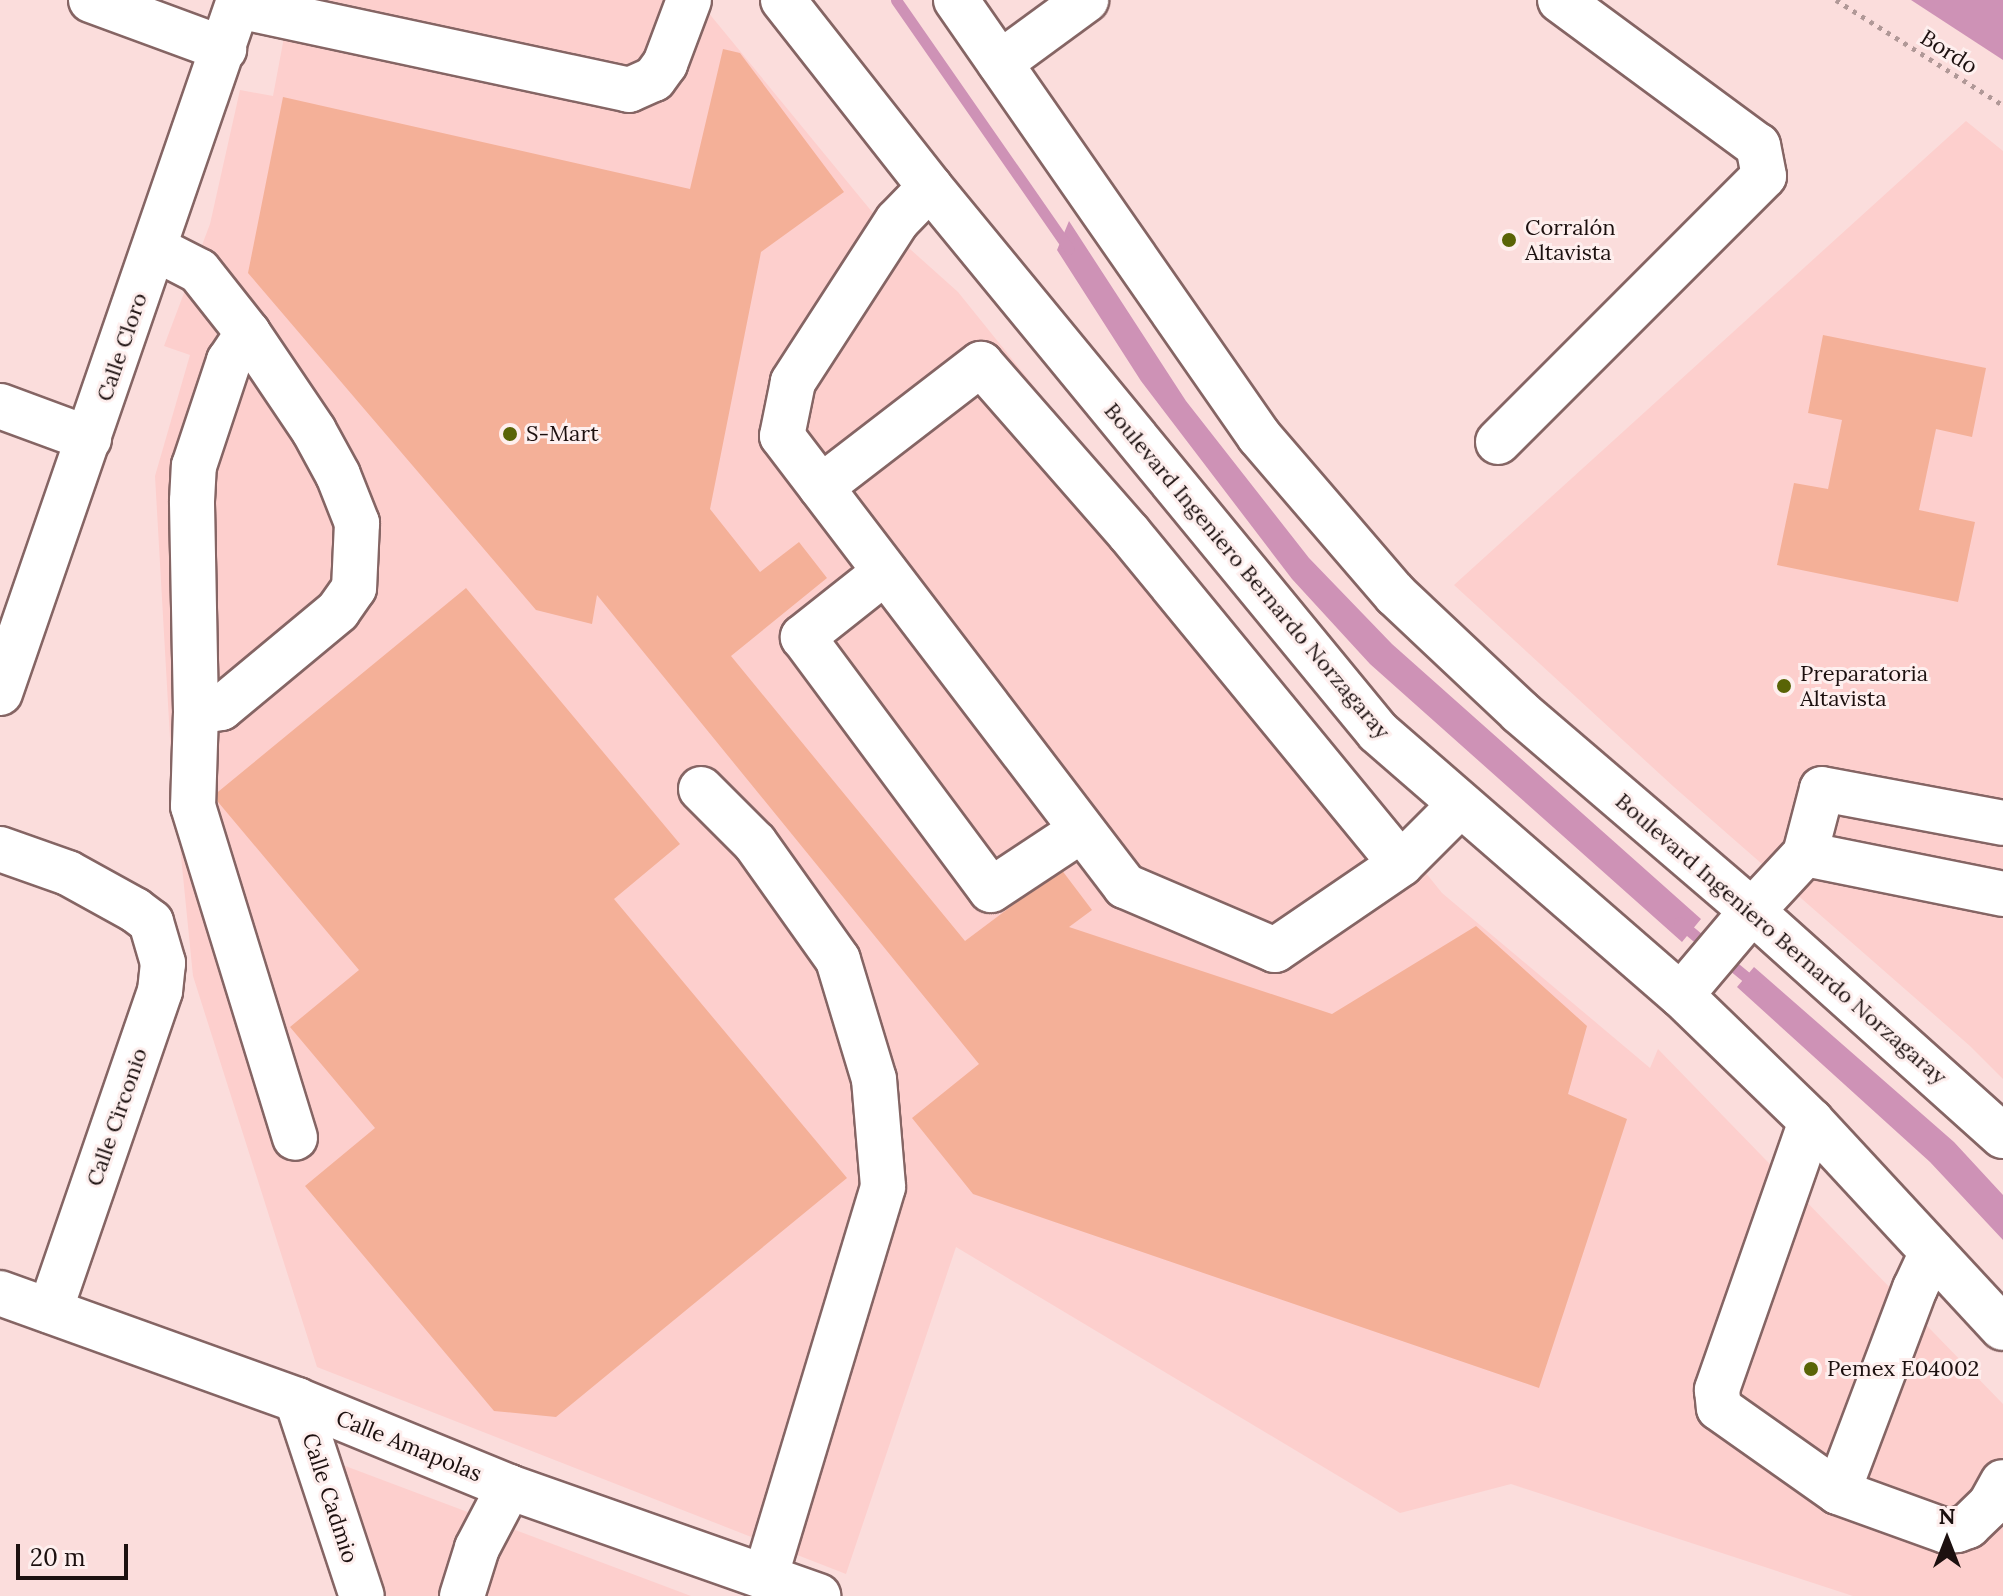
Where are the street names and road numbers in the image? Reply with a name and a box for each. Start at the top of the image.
street label: Bordo [1916,24,1982,80]
street label: Calle Cloro [91,289,153,405]
street label: Boulevard Ingeniero Bernardo Norzagaray [1099,398,1395,744]
street label: Boulevard Ingeniero Bernardo Norzagaray [1610,788,1952,1090]
street label: Calle Circonio [81,1045,153,1189]
street label: Calle Amapolas [332,1405,486,1487]
street label: Calle Cadmio [297,1430,363,1566]

